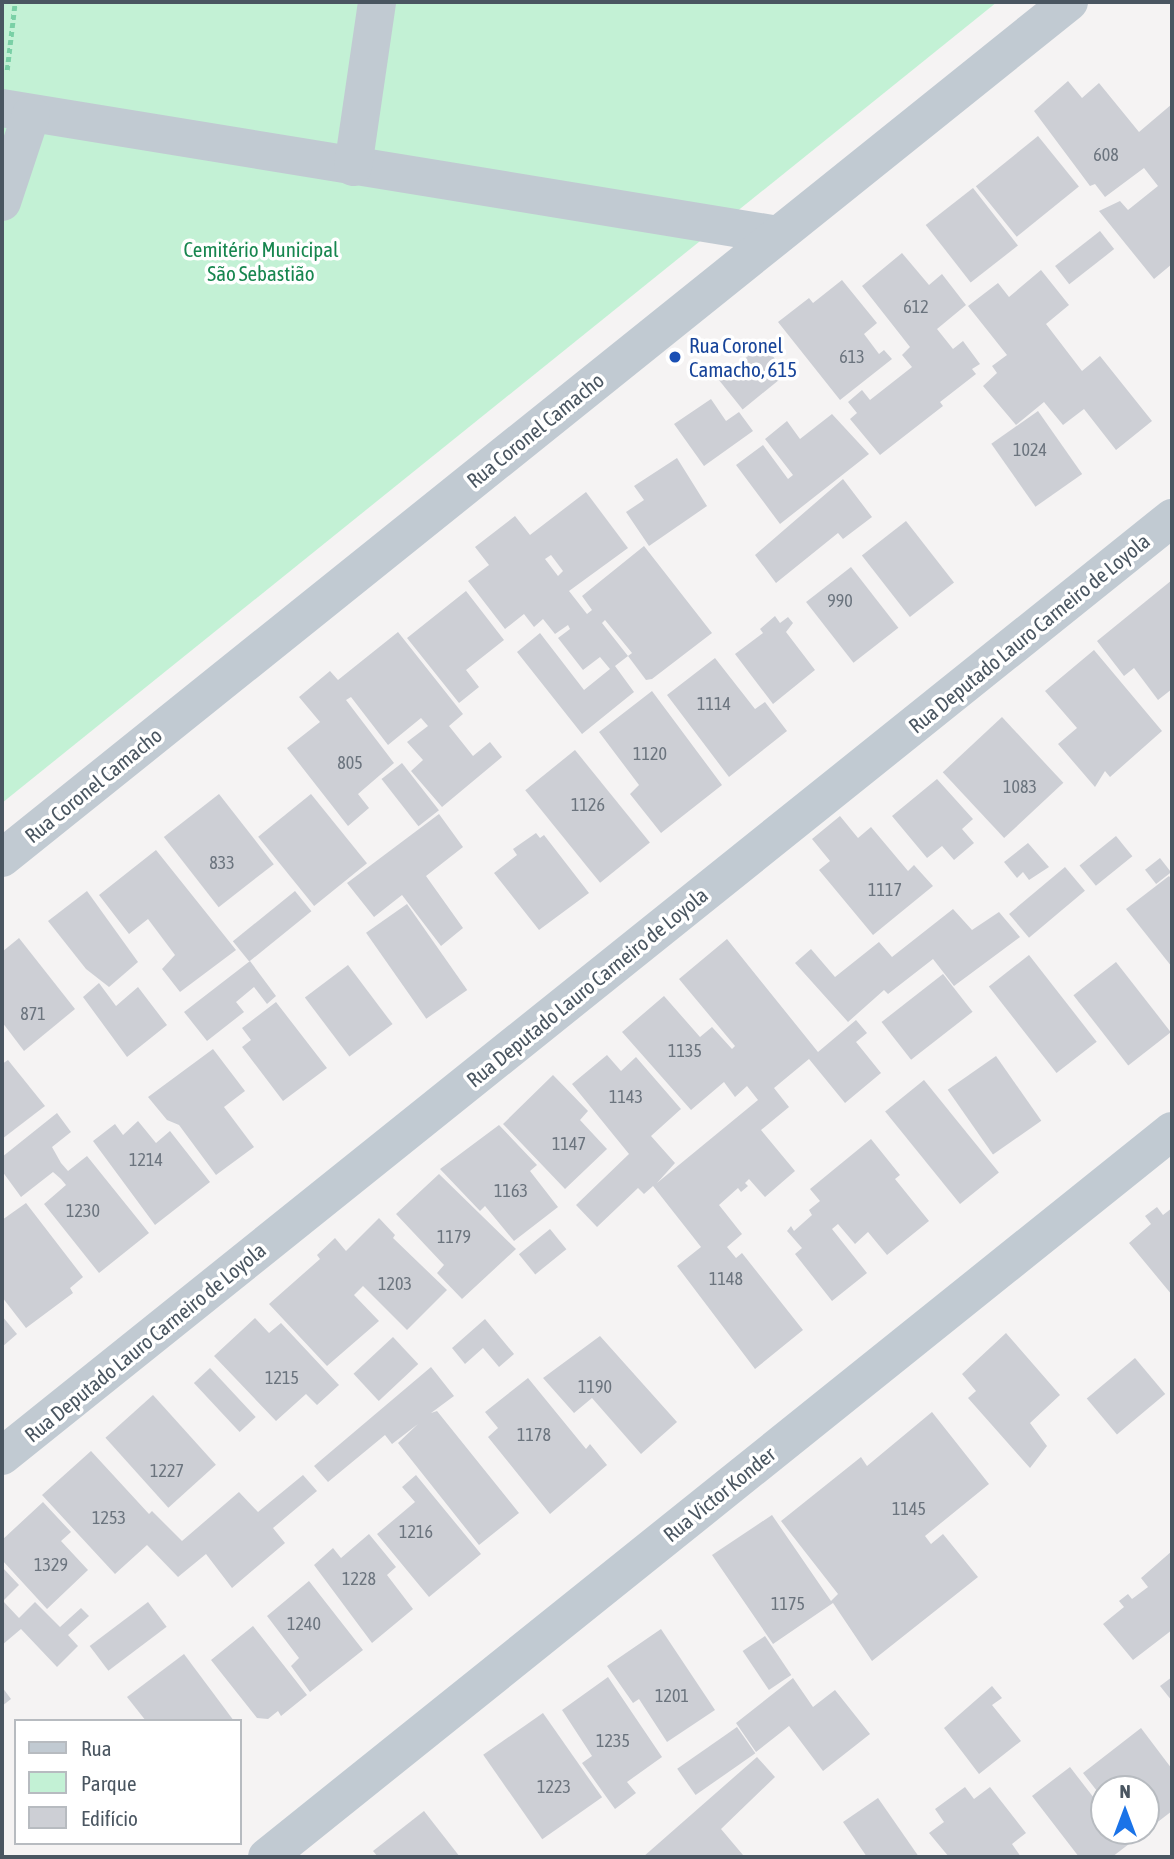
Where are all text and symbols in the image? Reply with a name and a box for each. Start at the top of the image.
house number: 608 [1093,144,1119,166]
park label: Cemitério Municipal São Sebastião [183,236,339,286]
house number: 612 [903,296,929,318]
place label: Rua Coronel Camacho, 615 [689,332,797,382]
house number: 613 [839,346,865,368]
marker: Rua Coronel Camacho, 615 [667,349,683,365]
street label: Rua Coronel Camacho [461,367,609,493]
house number: 1024 [1013,439,1047,461]
street label: Rua Deputado Lauro Carneiro de Loyola [903,528,1155,738]
house number: 990 [827,590,853,612]
house number: 1114 [697,693,731,715]
street label: Rua Coronel Camacho [19,722,167,848]
house number: 1120 [633,743,667,765]
house number: 805 [337,752,363,774]
house number: 1083 [1003,776,1037,798]
house number: 1126 [571,794,605,816]
house number: 833 [209,852,235,874]
house number: 1117 [868,879,902,901]
street label: Rua Deputado Lauro Carneiro de Loyola [461,882,713,1092]
house number: 871 [20,1003,46,1025]
house number: 1135 [668,1040,702,1062]
house number: 1143 [609,1086,643,1108]
house number: 1147 [552,1133,586,1155]
house number: 1214 [129,1149,163,1171]
house number: 1163 [494,1180,528,1202]
house number: 1230 [66,1200,100,1222]
house number: 1179 [437,1226,471,1248]
street label: Rua Deputado Lauro Carneiro de Loyola [19,1237,271,1447]
house number: 1148 [709,1268,743,1290]
house number: 1203 [378,1273,412,1295]
house number: 1215 [265,1367,299,1389]
house number: 1190 [578,1376,612,1398]
house number: 1178 [517,1424,551,1446]
street label: Rua Victor Konder [658,1441,780,1547]
house number: 1227 [150,1460,184,1482]
house number: 1145 [892,1498,926,1520]
house number: 1253 [92,1507,126,1529]
house number: 1216 [399,1521,433,1543]
house number: 1329 [34,1554,68,1576]
house number: 1228 [342,1568,376,1590]
house number: 1175 [771,1593,805,1615]
house number: 1240 [287,1613,321,1635]
house number: 1201 [655,1685,689,1707]
legend [14,1719,242,1845]
house number: 1235 [596,1730,630,1752]
text: Rua [81,1736,111,1760]
text: Parque [81,1771,136,1795]
north arrow [1090,1775,1160,1845]
house number: 1223 [537,1776,571,1798]
text: N [1119,1780,1131,1802]
text: Edifício [81,1806,138,1830]

